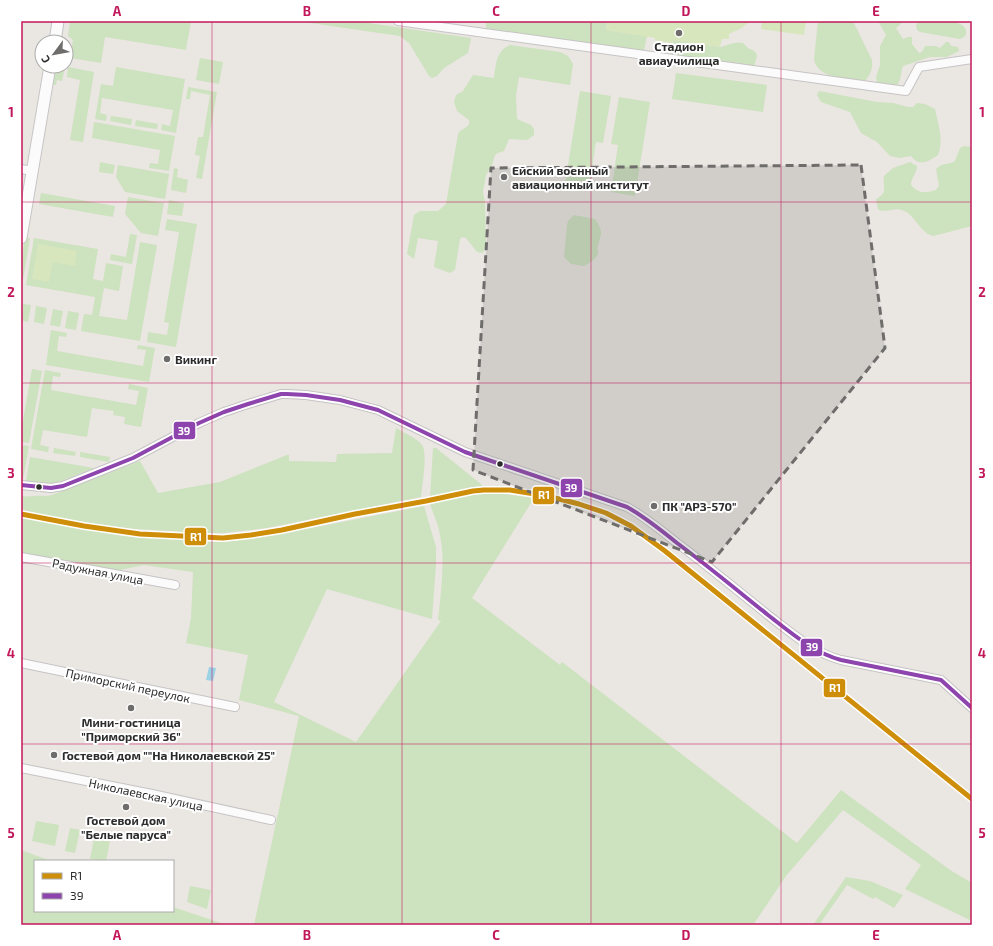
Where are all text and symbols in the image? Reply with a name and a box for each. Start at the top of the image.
text: A [113,3,122,19]
text: B [303,3,311,19]
text: C [492,3,500,19]
text: D [682,3,691,19]
text: E [872,3,880,19]
marker: Стадион авиаучилища [674,28,684,38]
north arrow [34,34,74,74]
place label: Стадион авиаучилища [639,39,719,67]
text: С [38,53,52,66]
text: 1 [8,104,14,120]
text: 1 [979,104,985,120]
place label: Ейский военный авиационный институт [512,163,649,191]
marker: Ейский военный авиационный институт [499,172,509,182]
text: 2 [7,284,15,300]
text: 2 [978,284,986,300]
place label: Викинг [175,352,217,366]
marker: Викинг [162,354,172,364]
line badge: 39 [173,421,196,440]
text: 39 [178,424,190,437]
unlabelled marker [495,459,505,469]
text: 3 [7,465,15,481]
text: 3 [978,465,986,481]
line badge: 39 [560,478,583,498]
text: 39 [565,481,577,494]
unlabelled marker [34,482,44,492]
line badge: R1 [532,486,555,505]
text: R1 [538,488,550,501]
place label: ПК "АРЗ-570" [662,499,737,513]
marker: ПК "АРЗ-570" [649,501,659,511]
line badge: R1 [184,527,207,546]
text: R1 [190,530,202,543]
street label: Радужная улица [51,555,145,588]
line badge: 39 [800,638,823,657]
text: 39 [806,640,818,653]
text: 4 [7,645,15,661]
text: 4 [978,645,986,661]
street label: Приморский переулок [64,665,192,706]
line badge: R1 [823,678,846,698]
text: R1 [829,681,841,694]
marker: Мини-гостиница "Приморский 36" [126,703,136,713]
place label: Мини-гостиница "Приморский 36" [81,715,181,743]
place label: Гостевой дом ""На Николаевской 25" [62,748,275,762]
marker: Гостевой дом ""На Николаевской 25" [49,750,59,760]
street label: Николаевская улица [87,775,204,814]
marker: Гостевой дом "Белые паруса" [121,802,131,812]
place label: Гостевой дом "Белые паруса" [81,813,171,841]
text: 5 [7,825,15,841]
text: 5 [978,825,986,841]
legend [34,860,174,912]
text: R1 [70,868,82,882]
text: 39 [70,888,84,902]
text: A [113,927,122,943]
text: B [303,927,311,943]
text: C [492,927,500,943]
text: D [682,927,691,943]
text: E [872,927,880,943]

